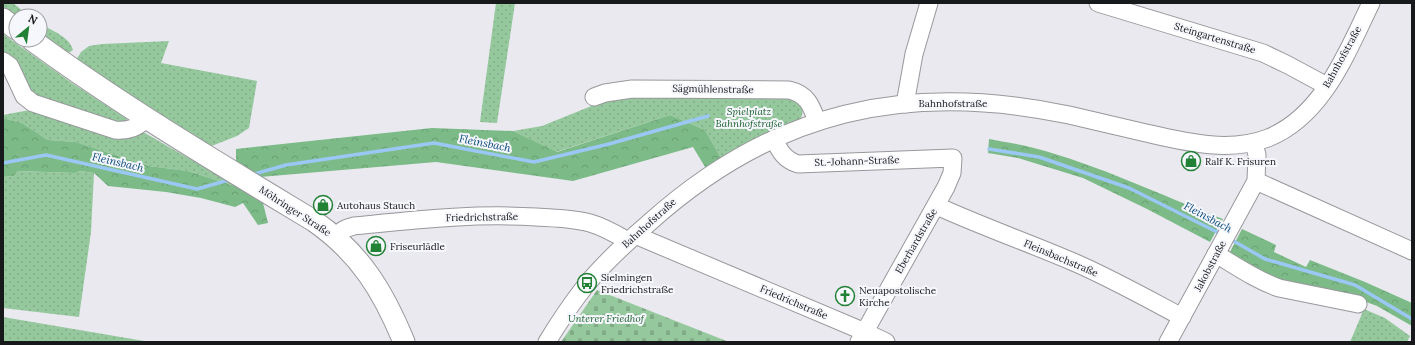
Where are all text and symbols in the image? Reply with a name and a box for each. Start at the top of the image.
north arrow [8,8,48,48]
text: N [26,11,40,28]
street label: Steingartenstraße [1173,19,1258,57]
street label: Bahnhofstraße [1320,23,1365,90]
street label: Sägmühlenstraße [672,82,754,96]
street label: Bahnhofstraße [919,97,988,110]
park label: Spielplatz Bahnhofstraße [716,105,783,130]
water label: Fleinsbach [458,131,513,155]
water label: Fleinsbach [91,149,146,175]
shop icon: Ralf K. Frisuren [1180,150,1202,172]
street label: St.-Johann-Straße [814,153,900,169]
place label: Ralf K. Frisuren [1205,155,1276,168]
street label: Möhringer Straße [257,183,334,239]
shop icon: Autohaus Stauch [312,194,334,216]
street label: Bahnhofstraße [619,195,679,251]
water label: Fleinsbach [1182,198,1235,236]
place label: Autohaus Stauch [336,199,415,212]
street label: Eberhardstraße [892,206,940,276]
street label: Friedrichstraße [446,210,519,224]
shop icon: Friseurlädle [365,235,387,257]
street label: Fleinsbachstraße [1022,236,1101,280]
street label: Jakobstraße [1191,238,1229,295]
place label: Friseurlädle [390,240,445,253]
place label: Sielmingen Friedrichstraße [601,271,674,296]
bus stop icon: Sielmingen Friedrichstraße [576,272,598,294]
street label: Friedrichstraße [758,282,830,322]
place label: Neuapostolische Kirche [859,284,937,309]
church icon: Neuapostolische Kirche [834,285,856,307]
park label: Unterer Friedhof [568,312,645,325]

